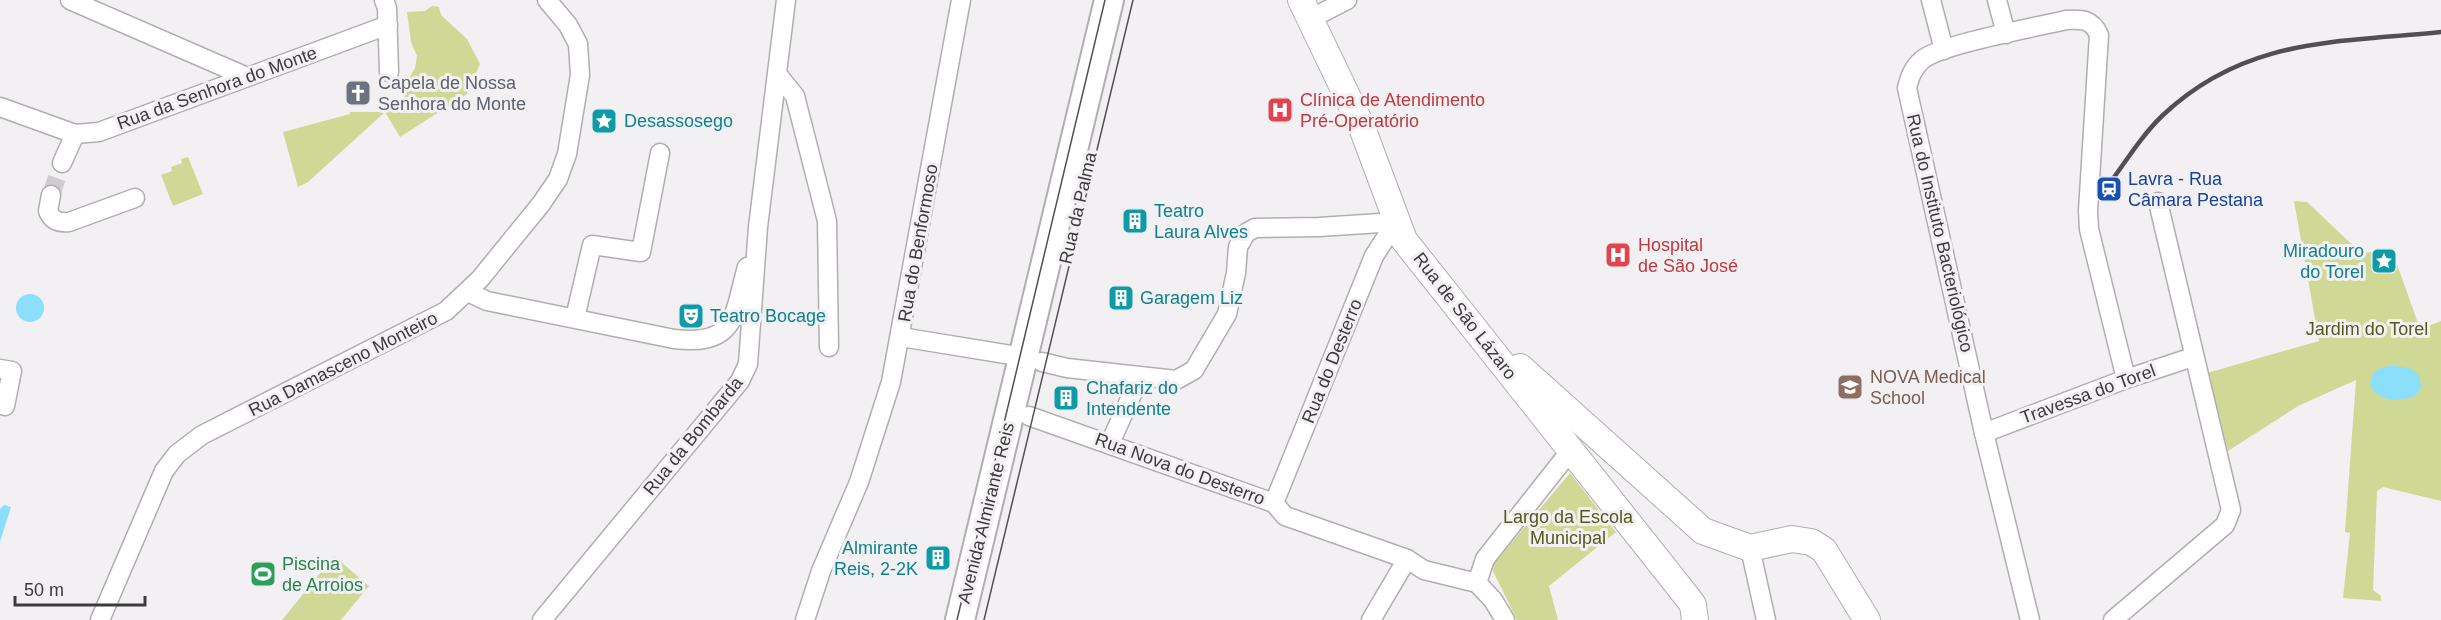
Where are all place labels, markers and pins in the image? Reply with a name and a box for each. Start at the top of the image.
place label: Capela de Nossa Senhora do Monte [378,73,526,114]
church icon: Capela de Nossa Senhora do Monte [343,78,373,108]
place label: Clínica de Atendimento Pré-Operatório [1300,90,1485,131]
hospital icon: Clínica de Atendimento Pré-Operatório [1265,95,1295,125]
place icon: Desassosego [589,106,619,136]
place label: Desassosego [624,111,733,131]
place label: Lavra - Rua Câmara Pestana [2128,169,2264,210]
station icon: Lavra - Rua Câmara Pestana [2094,174,2124,204]
place label: Teatro Laura Alves [1154,201,1248,242]
building icon: Teatro Laura Alves [1120,206,1150,236]
place label: Hospital de São José [1638,235,1738,276]
hospital icon: Hospital de São José [1603,240,1633,270]
place label: Miradouro do Torel [2283,241,2364,282]
place icon: Miradouro do Torel [2369,246,2399,276]
building icon: Garagem Liz [1106,283,1136,313]
place label: Garagem Liz [1140,288,1243,308]
theatre icon: Teatro Bocage [676,301,706,331]
place label: Teatro Bocage [710,306,826,326]
place label: NOVA Medical School [1870,367,1986,408]
school or university icon: NOVA Medical School [1835,372,1865,402]
place label: Chafariz do Intendente [1086,378,1178,419]
building icon: Chafariz do Intendente [1051,383,1081,413]
place label: Almirante Reis, 2-2K [834,538,918,579]
building icon: Almirante Reis, 2-2K [923,543,953,573]
place label: Piscina de Arroios [282,554,363,595]
sports icon: Piscina de Arroios [248,559,278,589]

